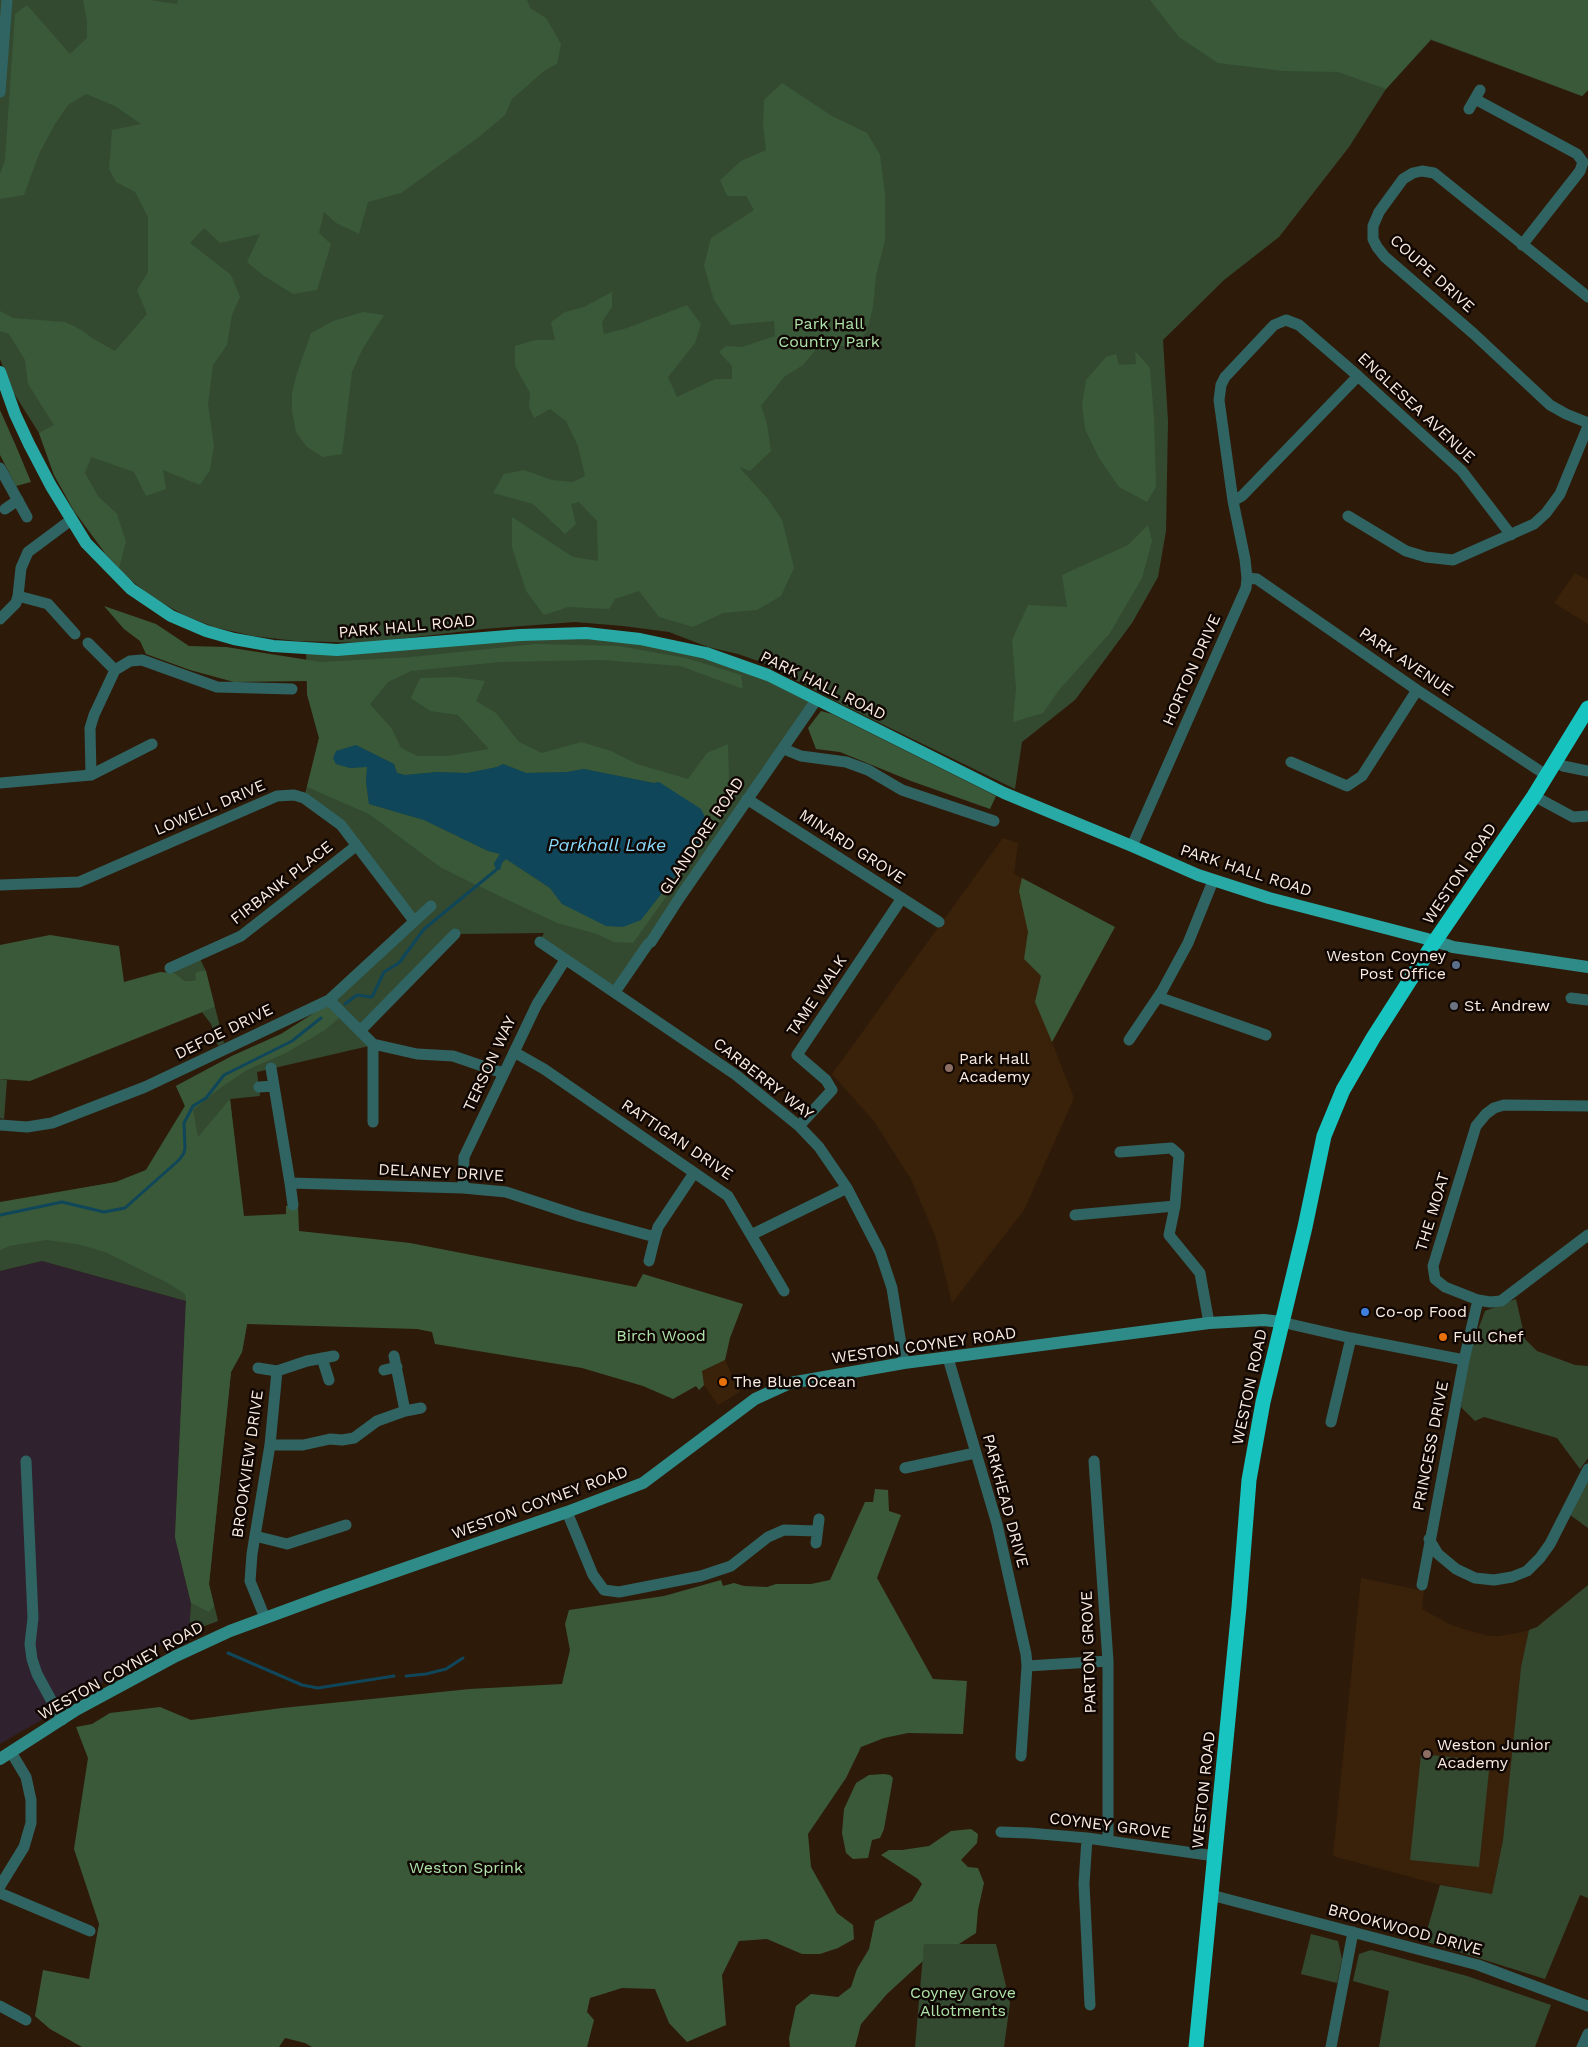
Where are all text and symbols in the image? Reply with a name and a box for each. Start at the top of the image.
street label: COUPE DRIVE [1386,231,1478,317]
park label: Park Hall Country Park [778,314,880,352]
street label: ENGLESEA AVENUE [1353,349,1479,467]
street label: PARK HALL ROAD [338,611,476,643]
street label: HORTON DRIVE [1159,611,1225,729]
street label: PARK AVENUE [1355,623,1457,701]
street label: PARK HALL ROAD [757,647,889,725]
street label: GLANDORE ROAD [656,774,748,898]
street label: LOWELL DRIVE [152,776,268,840]
street label: MINARD GROVE [795,806,909,888]
street label: WESTON ROAD [1419,820,1501,928]
water label: Parkhall Lake [548,835,666,857]
street label: FIRBANK PLACE [227,837,337,929]
street label: PARK HALL ROAD [1178,841,1314,901]
place label: Weston Coyney Post Office [1326,946,1446,984]
street label: TAME WALK [783,952,851,1040]
marker: Weston Coyney Post Office [1450,959,1462,971]
place label: St. Andrew [1464,996,1550,1016]
street label: DEFOE DRIVE [172,1000,276,1064]
marker: St. Andrew [1448,1000,1460,1012]
street label: TERSON WAY [459,1013,521,1115]
street label: CARBERRY WAY [709,1034,817,1124]
place label: Park Hall Academy [959,1049,1030,1087]
marker: Park Hall Academy [943,1062,955,1074]
street label: RATTIGAN DRIVE [617,1096,737,1184]
street label: DELANEY DRIVE [378,1160,504,1186]
street label: THE MOAT [1412,1170,1454,1254]
place label: Co-op Food [1375,1302,1467,1322]
marker: Co-op Food [1359,1306,1371,1318]
street label: WESTON COYNEY ROAD [831,1324,1017,1368]
park label: Birch Wood [616,1326,706,1346]
street label: WESTON ROAD [1228,1327,1272,1447]
place label: Full Chef [1453,1327,1524,1347]
marker: Full Chef [1437,1331,1449,1343]
place label: The Blue Ocean [733,1372,856,1392]
marker: The Blue Ocean [717,1376,729,1388]
street label: PRINCESS DRIVE [1409,1380,1453,1512]
street label: BROOKVIEW DRIVE [228,1389,268,1539]
street label: PARKHEAD DRIVE [978,1432,1032,1570]
street label: WESTON COYNEY ROAD [449,1462,631,1544]
street label: PARTON GROVE [1077,1590,1101,1714]
street label: WESTON COYNEY ROAD [35,1617,207,1725]
street label: WESTON ROAD [1188,1730,1220,1850]
place label: Weston Junior Academy [1437,1735,1550,1773]
marker: Weston Junior Academy [1421,1748,1433,1760]
street label: COYNEY GROVE [1048,1809,1172,1843]
park label: Weston Sprink [409,1858,523,1878]
street label: BROOKWOOD DRIVE [1326,1900,1484,1960]
park label: Coyney Grove Allotments [910,1983,1016,2021]

